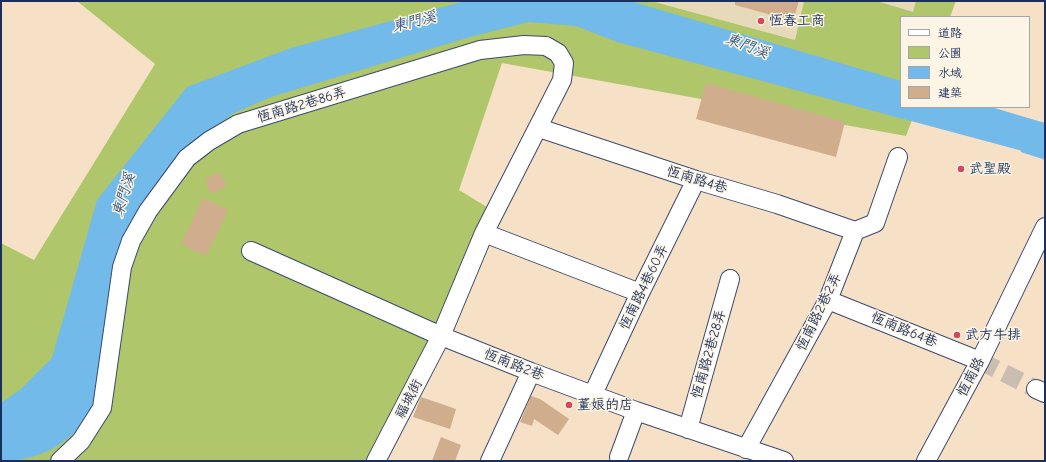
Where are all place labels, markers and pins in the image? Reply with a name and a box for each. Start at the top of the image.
place label: 恆春工商 [769,13,825,29]
marker: 恆春工商 [756,16,766,26]
place label: 武聖殿 [969,161,1011,177]
marker: 武聖殿 [956,164,966,174]
place label: 武方牛排 [965,327,1021,343]
marker: 武方牛排 [952,330,962,340]
place label: 董娘的店 [577,397,633,413]
marker: 董娘的店 [564,400,574,410]

